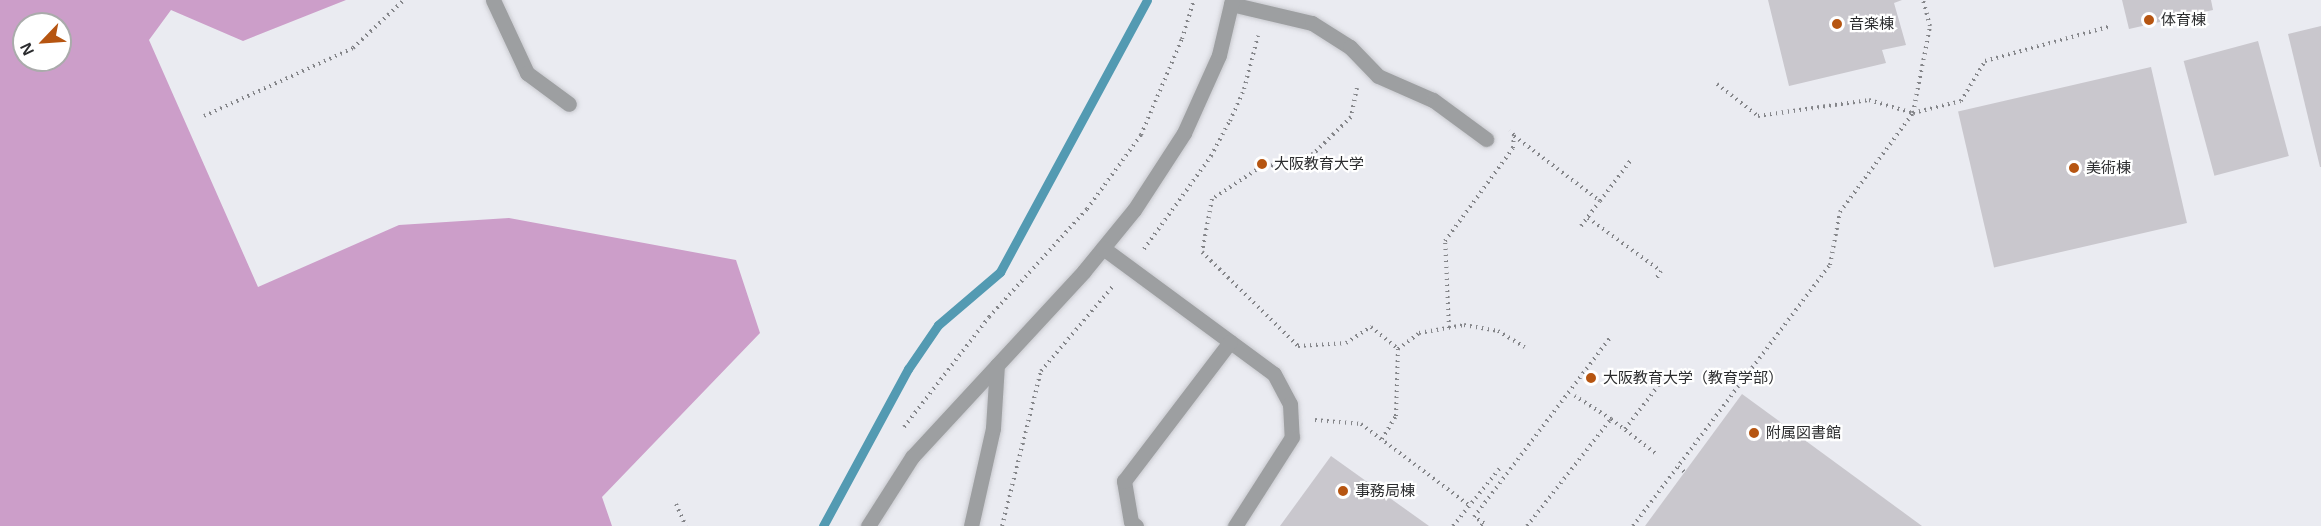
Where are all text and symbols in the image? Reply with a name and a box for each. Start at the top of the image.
place label: 体育棟 [2161,11,2206,29]
north arrow [12,12,72,72]
marker: 体育棟 [2142,13,2156,27]
place label: 音楽棟 [1849,15,1894,33]
marker: 音楽棟 [1830,17,1844,31]
text: N [17,40,37,58]
place label: 大阪教育大学 [1274,155,1364,173]
marker: 大阪教育大学 [1255,157,1269,171]
place label: 美術棟 [2086,159,2131,177]
marker: 美術棟 [2067,161,2081,175]
place label: 大阪教育大学（教育学部） [1603,369,1783,387]
marker: 大阪教育大学（教育学部） [1584,371,1598,385]
place label: 附属図書館 [1766,424,1841,442]
marker: 附属図書館 [1747,426,1761,440]
place label: 事務局棟 [1355,482,1415,500]
marker: 事務局棟 [1336,484,1350,498]

